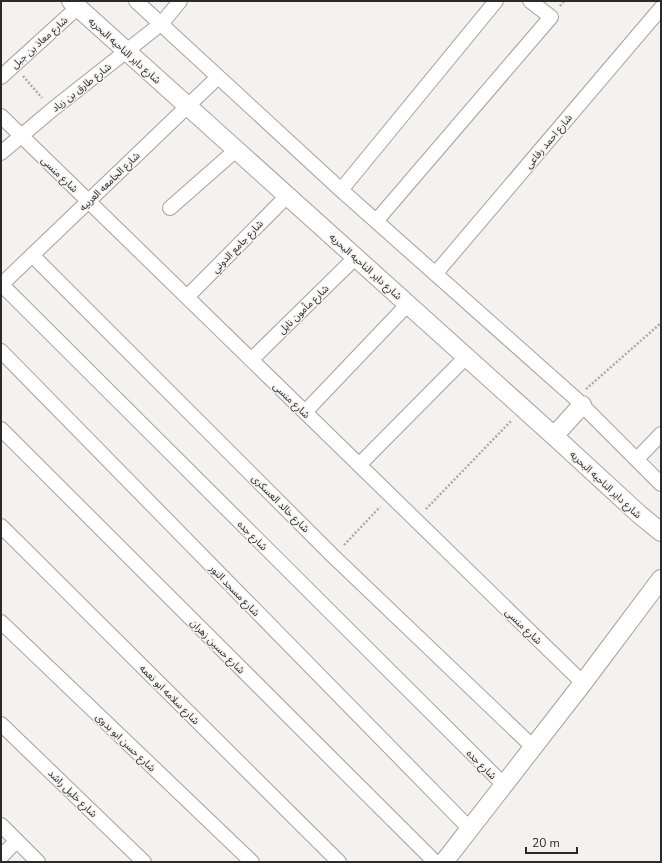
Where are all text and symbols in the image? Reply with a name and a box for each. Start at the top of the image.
street label: شارع معاذ بن جبل [8,13,71,72]
street label: شارع داير الناحيه البحريه [85,14,164,87]
street label: شارع طارق بن زياد [49,60,114,115]
street label: شارع احمد رفاعى [522,111,576,172]
street label: شارع الجامعه العربيه [76,149,143,214]
street label: شارع منسى [38,153,81,196]
street label: شارع جامع الدوني [209,217,267,277]
street label: شارع داير الناحيه البحريه [326,230,405,303]
street label: شارع مأمون نايل [275,282,332,337]
street label: شارع منسى [270,379,313,422]
street label: شارع داير الناحيه البحريه [566,448,644,522]
street label: شارع خالد العسكرى [248,472,312,536]
street label: شارع جده [234,518,271,554]
street label: شارع مسجد النور [205,561,263,620]
street label: شارع منسى [502,605,545,648]
street label: شارع حسين زهران [187,616,248,677]
street label: شارع سلامه ابو نعمه [136,662,202,728]
street label: شارع حسن ابو بدوى [92,710,159,775]
street label: شارع جده [463,747,500,783]
street label: شارع خليل راشد [45,767,100,821]
scale bar [526,829,577,855]
text: 20 m [532,835,560,851]

